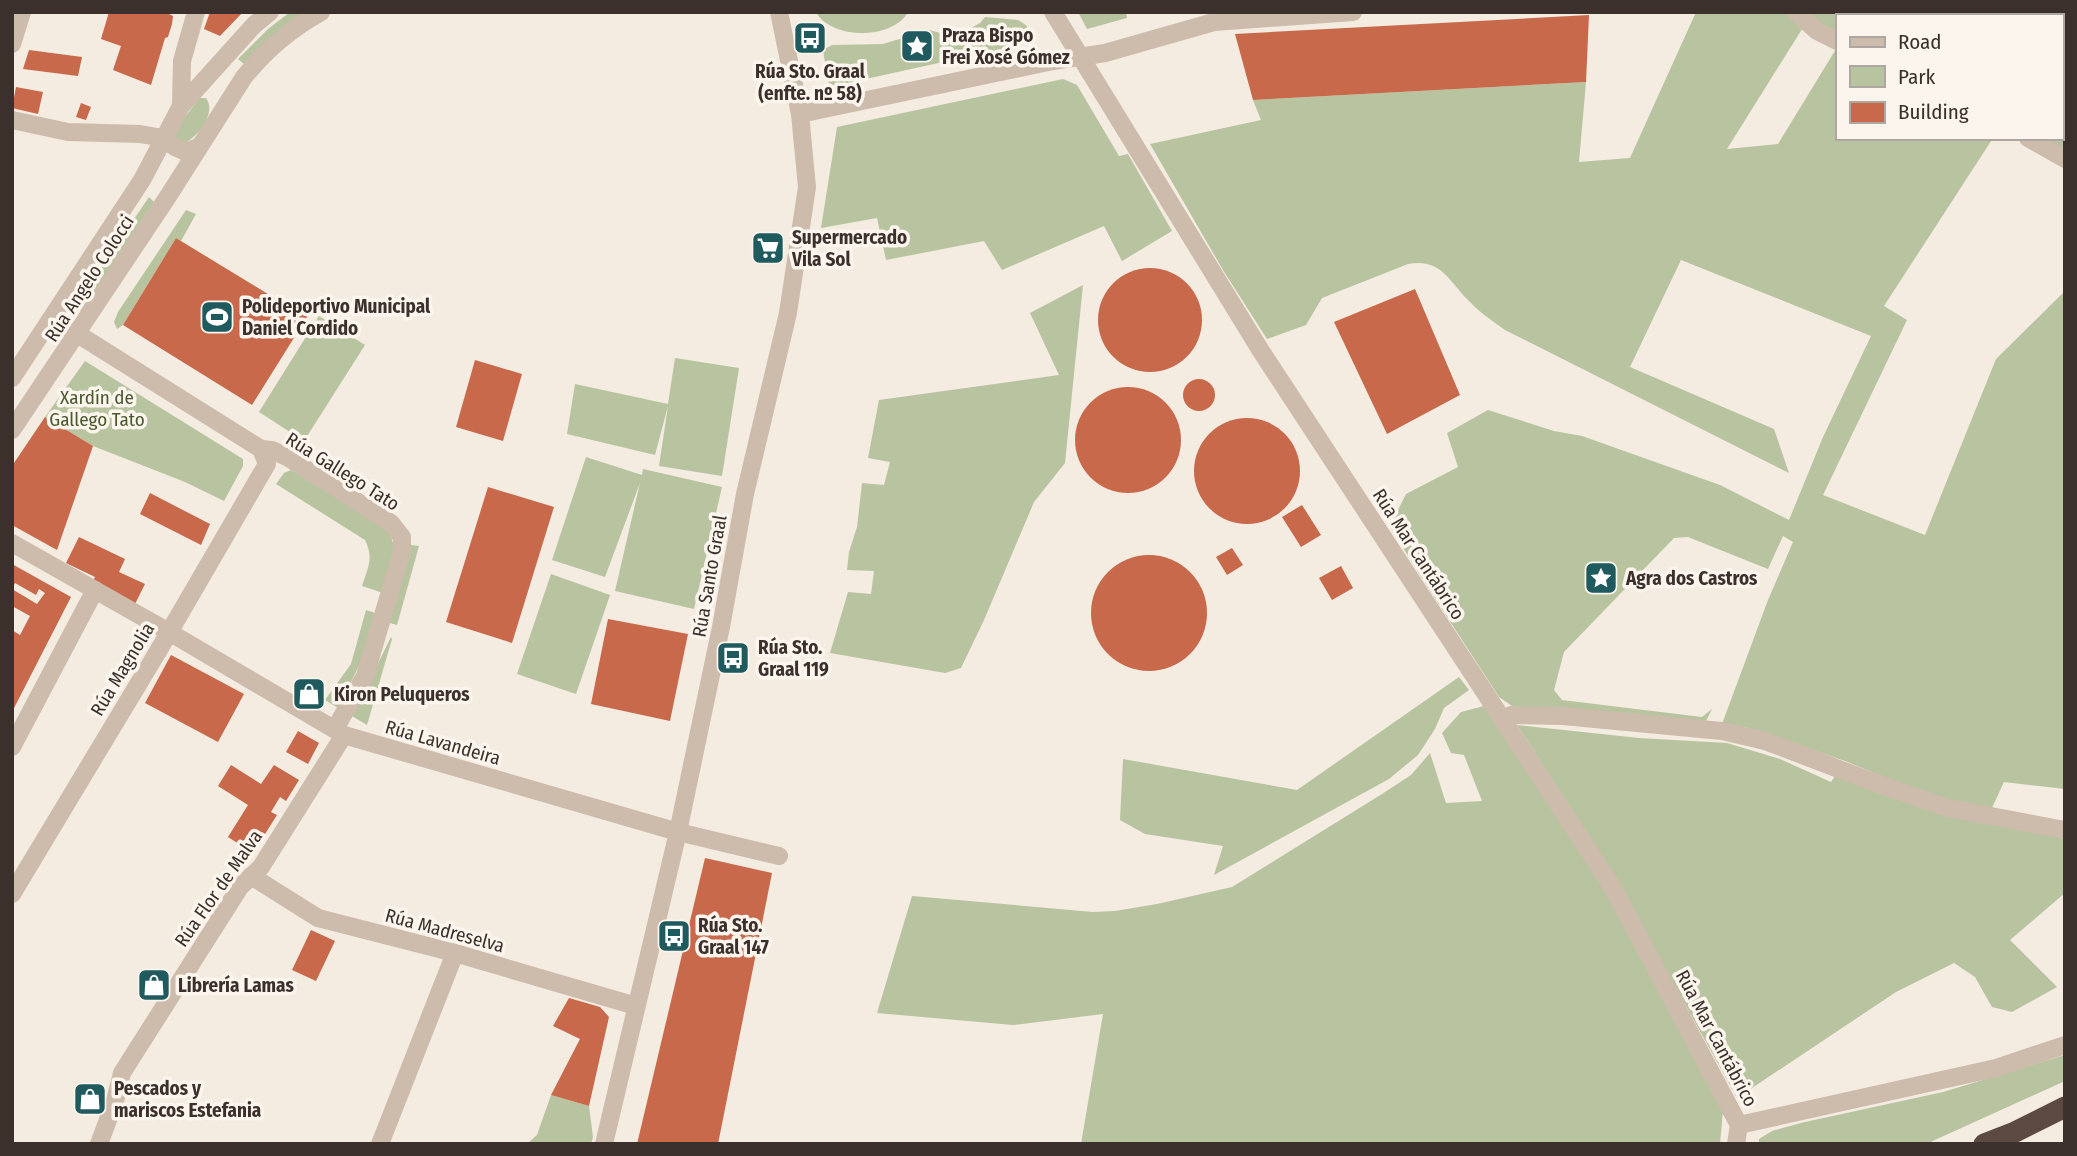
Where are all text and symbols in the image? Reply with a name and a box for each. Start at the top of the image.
legend [1836,14,2063,140]
bus stop icon: Rúa Sto. Graal (enfte. nº 58) [791,19,829,57]
place label: Praza Bispo Frei Xosé Gómez [942,24,1070,69]
place icon: Praza Bispo Frei Xosé Gómez [898,27,936,65]
text: Road [1898,29,1942,55]
place label: Rúa Sto. Graal (enfte. nº 58) [755,60,866,105]
text: Park [1898,64,1936,90]
text: Building [1898,99,1969,125]
street label: Rúa Angelo Colocci [40,211,139,346]
place label: Supermercado Vila Sol [791,226,907,271]
supermarket icon: Supermercado Vila Sol [749,229,787,267]
place label: Polideportivo Municipal Daniel Cordido [242,295,431,340]
sports icon: Polideportivo Municipal Daniel Cordido [198,298,236,336]
park label: Xardín de Gallego Tato [49,386,145,431]
street label: Rúa Gallego Tato [282,427,404,516]
street label: Rúa Mar Cantábrico [1368,484,1469,624]
street label: Rúa Santo Graal [687,513,732,639]
place icon: Agra dos Castros [1582,559,1620,597]
place label: Agra dos Castros [1625,567,1758,590]
street label: Rúa Magnolia [86,618,159,720]
place label: Rúa Sto. Graal 119 [758,636,829,681]
bus stop icon: Rúa Sto. Graal 119 [714,639,752,677]
shop icon: Kiron Peluqueros [290,675,328,713]
place label: Kiron Peluqueros [334,683,470,706]
street label: Rúa Lavandeira [383,715,503,770]
street label: Rúa Flor de Malva [170,825,267,951]
street label: Rúa Madreselva [383,904,507,957]
place label: Rúa Sto. Graal 147 [698,914,769,959]
bus stop icon: Rúa Sto. Graal 147 [655,917,693,955]
shop icon: Librería Lamas [135,966,173,1004]
street label: Rúa Mar Cantábrico [1671,966,1762,1110]
place label: Librería Lamas [178,974,294,997]
place label: Pescados y mariscos Estefania [114,1077,261,1122]
shop icon: Pescados y mariscos Estefania [71,1080,109,1118]

